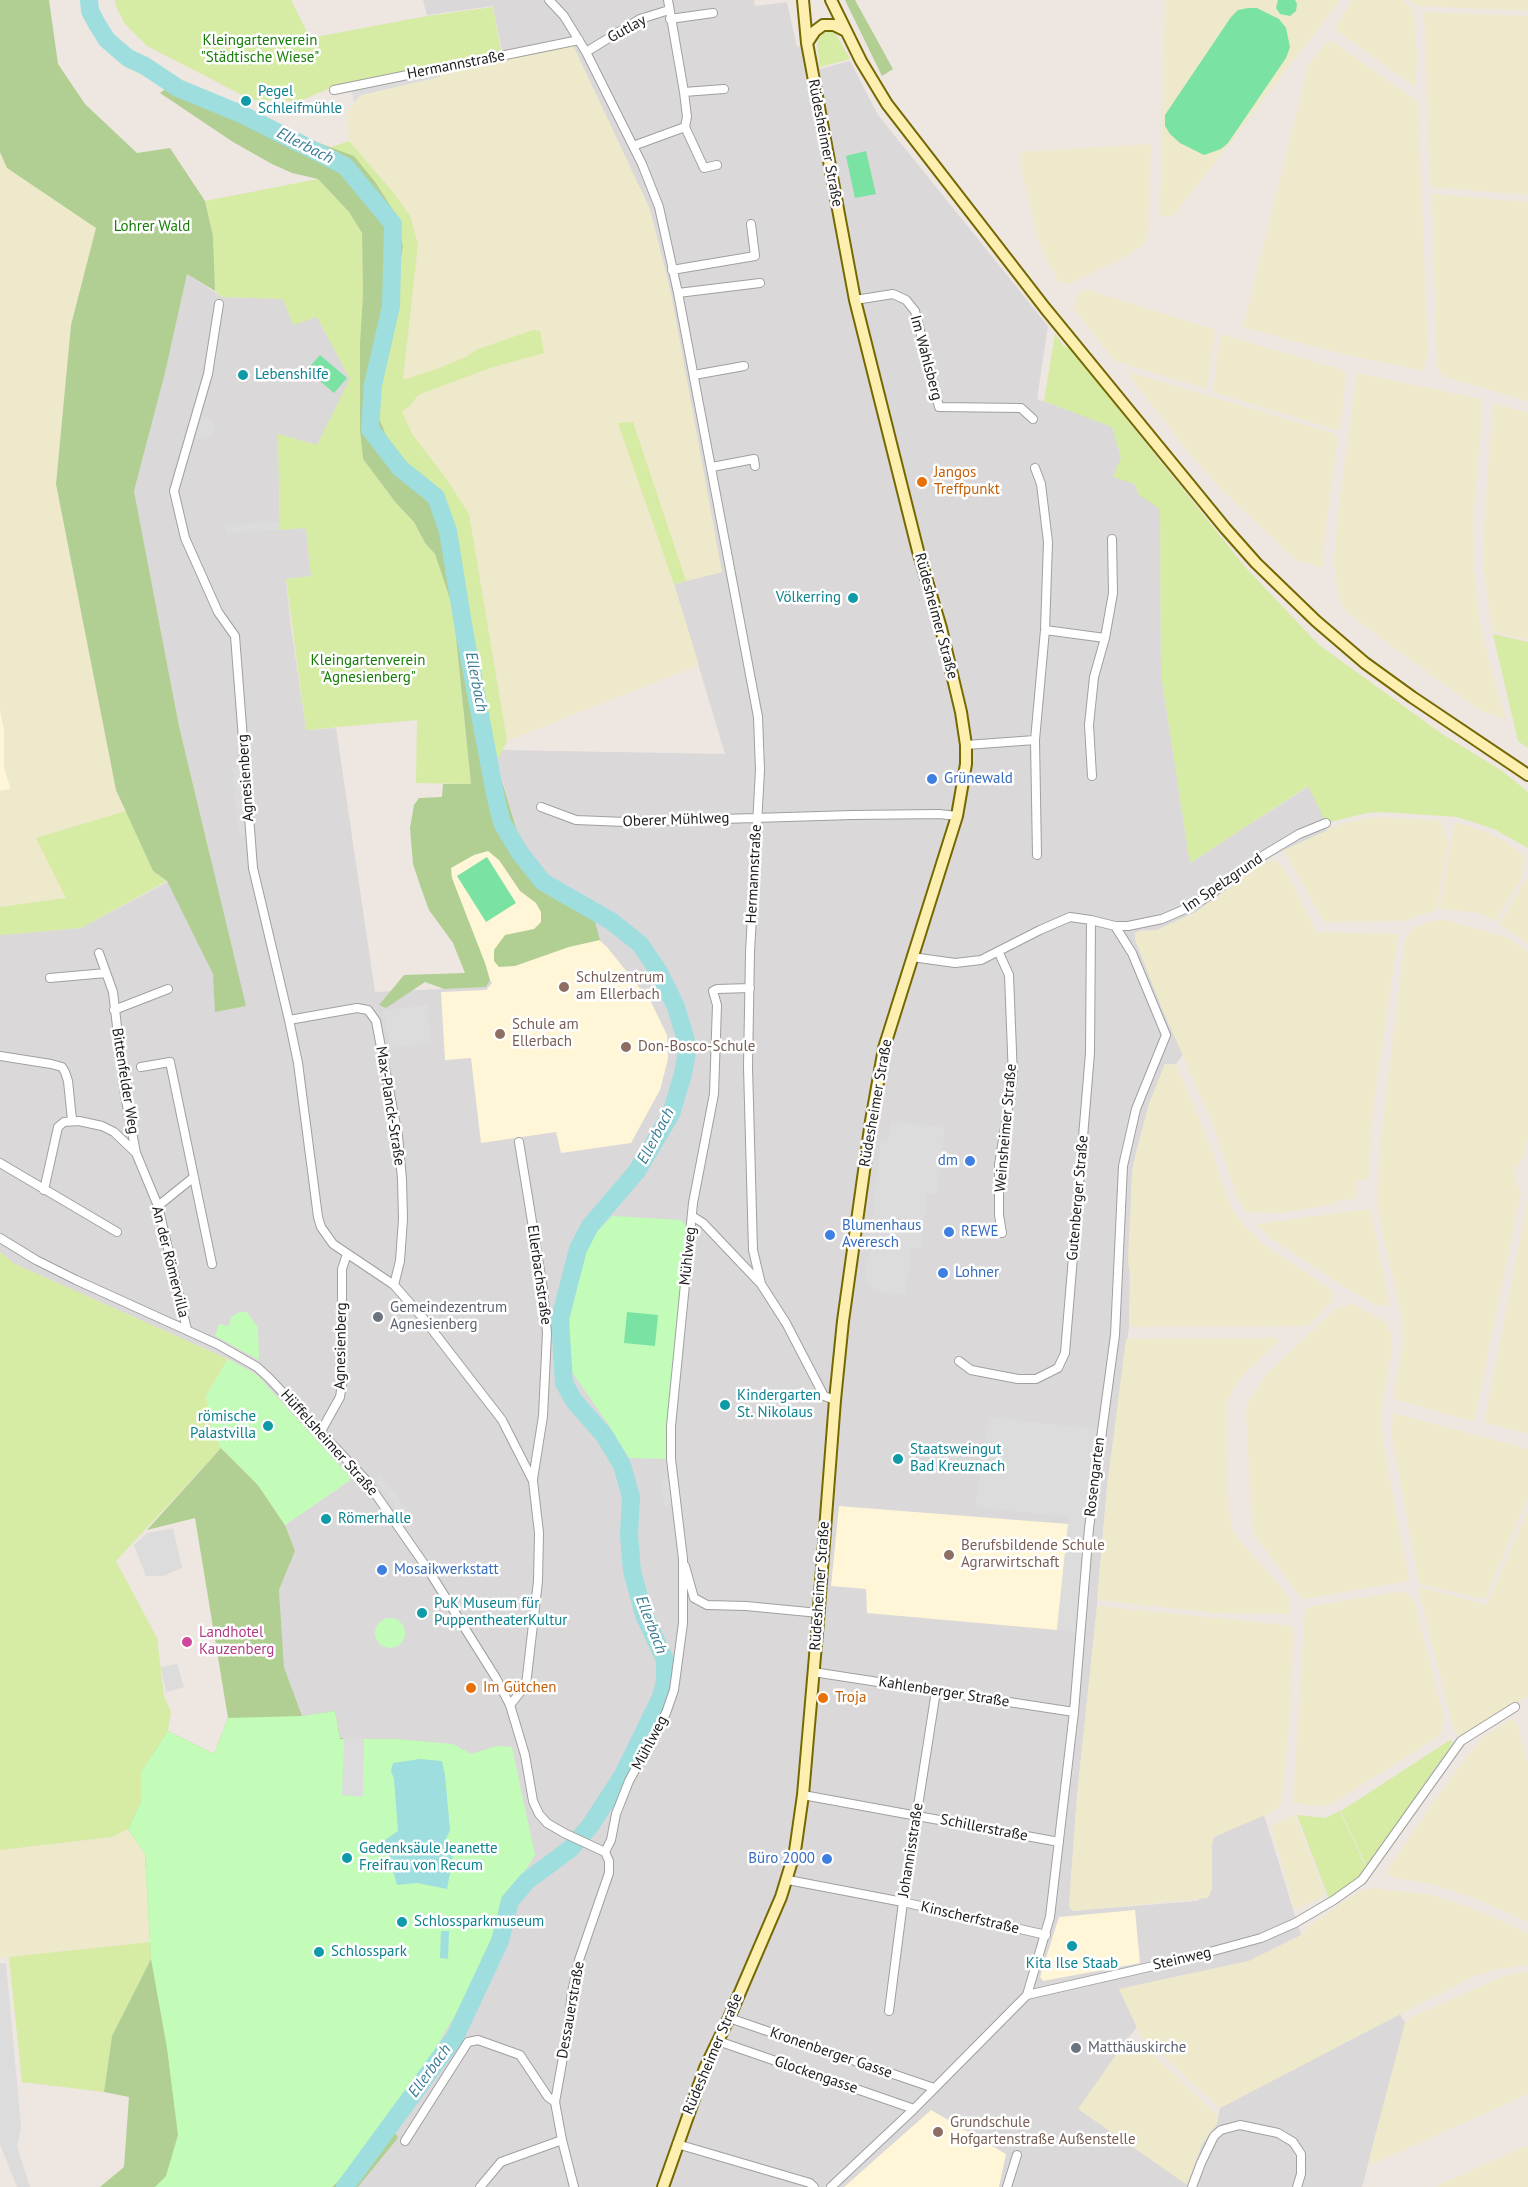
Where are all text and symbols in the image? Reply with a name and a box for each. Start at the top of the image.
street label: Gutlay [605,11,649,47]
park label: Kleingartenverein "Städtische Wiese" [201,32,319,67]
street label: Hermannstraße [406,47,506,83]
street label: Rüdesheimer Straße [804,78,846,208]
place label: Pegel Schleifmühle [258,83,342,118]
marker: Pegel Schleifmühle [239,94,253,108]
water label: Ellerbach [274,124,336,168]
park label: Lohrer Wald [114,218,190,236]
street label: Im Wahlsberg [906,313,946,403]
place label: Lebenshilfe [255,366,329,384]
marker: Lebenshilfe [236,368,250,382]
place label: Jangos Treffpunkt [934,464,1000,499]
marker: Jangos Treffpunkt [915,475,929,489]
street label: Rüdesheimer Straße [911,551,961,681]
place label: Völkerring [776,589,841,607]
marker: Völkerring [846,591,860,605]
water label: Ellerbach [461,650,491,714]
park label: Kleingartenverein "Agnesienberg" [311,652,425,687]
street label: Agnesienberg [234,734,258,822]
place label: Grünewald [944,770,1013,788]
marker: Grünewald [925,772,939,786]
street label: Oberer Mühlweg [622,809,730,831]
street label: Hermannstraße [742,824,766,924]
street label: Im Spelzgrund [1180,850,1266,916]
place label: Schulzentrum am Ellerbach [576,969,664,1004]
marker: Schulzentrum am Ellerbach [557,980,571,994]
place label: Schule am Ellerbach [512,1016,579,1051]
street label: Bittenfelder Weg [108,1027,142,1135]
marker: Schule am Ellerbach [493,1027,507,1041]
place label: Don-Bosco-Schule [638,1038,755,1056]
street label: Rüdesheimer Straße [856,1038,896,1168]
marker: Don-Bosco-Schule [619,1040,633,1054]
street label: Max-Planck-Straße [372,1045,408,1167]
street label: Weinsheimer Straße [991,1063,1021,1193]
water label: Ellerbach [633,1105,679,1167]
street label: Gutenberger Straße [1064,1135,1092,1261]
place label: dm [938,1152,958,1170]
marker: dm [963,1154,977,1168]
street label: An der Römervilla [147,1204,193,1320]
place label: Blumenhaus Averesch [842,1217,921,1252]
place label: REWE [961,1223,998,1241]
street label: Ellerbachstraße [523,1224,555,1326]
marker: REWE [942,1225,956,1239]
street label: Mühlweg [676,1226,700,1286]
marker: Blumenhaus Averesch [823,1228,837,1242]
place label: Lohner [955,1264,999,1282]
marker: Lohner [936,1266,950,1280]
place label: Gemeindezentrum Agnesienberg [390,1299,507,1334]
street label: Agnesienberg [331,1302,351,1390]
marker: Gemeindezentrum Agnesienberg [371,1310,385,1324]
street label: Hüffelsheimer Straße [277,1386,381,1500]
place label: Kindergarten St. Nikolaus [737,1387,821,1422]
marker: Kindergarten St. Nikolaus [718,1398,732,1412]
place label: römische Palastvilla [190,1408,256,1443]
marker: römische Palastvilla [261,1419,275,1433]
street label: Rosengarten [1081,1436,1109,1518]
place label: Staatsweingut Bad Kreuznach [910,1441,1005,1476]
marker: Staatsweingut Bad Kreuznach [891,1452,905,1466]
place label: Römerhalle [338,1510,411,1528]
marker: Römerhalle [319,1512,333,1526]
street label: Rüdesheimer Straße [806,1521,834,1651]
place label: Berufsbildende Schule Agrarwirtschaft [961,1537,1105,1572]
marker: Berufsbildende Schule Agrarwirtschaft [942,1548,956,1562]
place label: Mosaikwerkstatt [394,1561,499,1579]
marker: Mosaikwerkstatt [375,1563,389,1577]
water label: Ellerbach [631,1593,671,1657]
place label: PuK Museum für PuppentheaterKultur [434,1595,567,1630]
marker: PuK Museum für PuppentheaterKultur [415,1606,429,1620]
place label: Landhotel Kauzenberg [199,1624,274,1659]
marker: Landhotel Kauzenberg [180,1635,194,1649]
street label: Kahlenberger Straße [877,1673,1011,1711]
place label: Im Gütchen [483,1679,557,1697]
marker: Im Gütchen [464,1681,478,1695]
place label: Troja [835,1689,866,1707]
marker: Troja [816,1691,830,1705]
street label: Mühlweg [628,1713,672,1773]
street label: Johannisstraße [895,1802,927,1898]
street label: Schillerstraße [939,1811,1029,1845]
place label: Gedenksäule Jeanette Freifrau von Recum [359,1840,498,1875]
place label: Büro 2000 [748,1850,815,1868]
marker: Gedenksäule Jeanette Freifrau von Recum [340,1851,354,1865]
marker: Büro 2000 [820,1852,834,1866]
street label: Kinscherfstraße [919,1898,1021,1938]
place label: Schlossparkmuseum [414,1913,544,1931]
marker: Schlossparkmuseum [395,1915,409,1929]
marker: Kita Ilse Staab [1065,1939,1079,1953]
place label: Schlosspark [331,1943,407,1961]
street label: Steinweg [1151,1944,1213,1974]
marker: Schlosspark [312,1945,326,1959]
place label: Kita Ilse Staab [1026,1955,1118,1973]
street label: Dessauerstraße [554,1960,588,2060]
street label: Rüdesheimer Straße [679,1991,747,2117]
street label: Kronenberger Gasse [767,2024,895,2082]
place label: Matthäuskirche [1088,2039,1186,2057]
water label: Ellerbach [404,2041,456,2101]
marker: Matthäuskirche [1069,2041,1083,2055]
street label: Glockengasse [772,2052,860,2098]
place label: Grundschule Hofgartenstraße Außenstelle [950,2114,1136,2149]
marker: Grundschule Hofgartenstraße Außenstelle [931,2125,945,2139]

